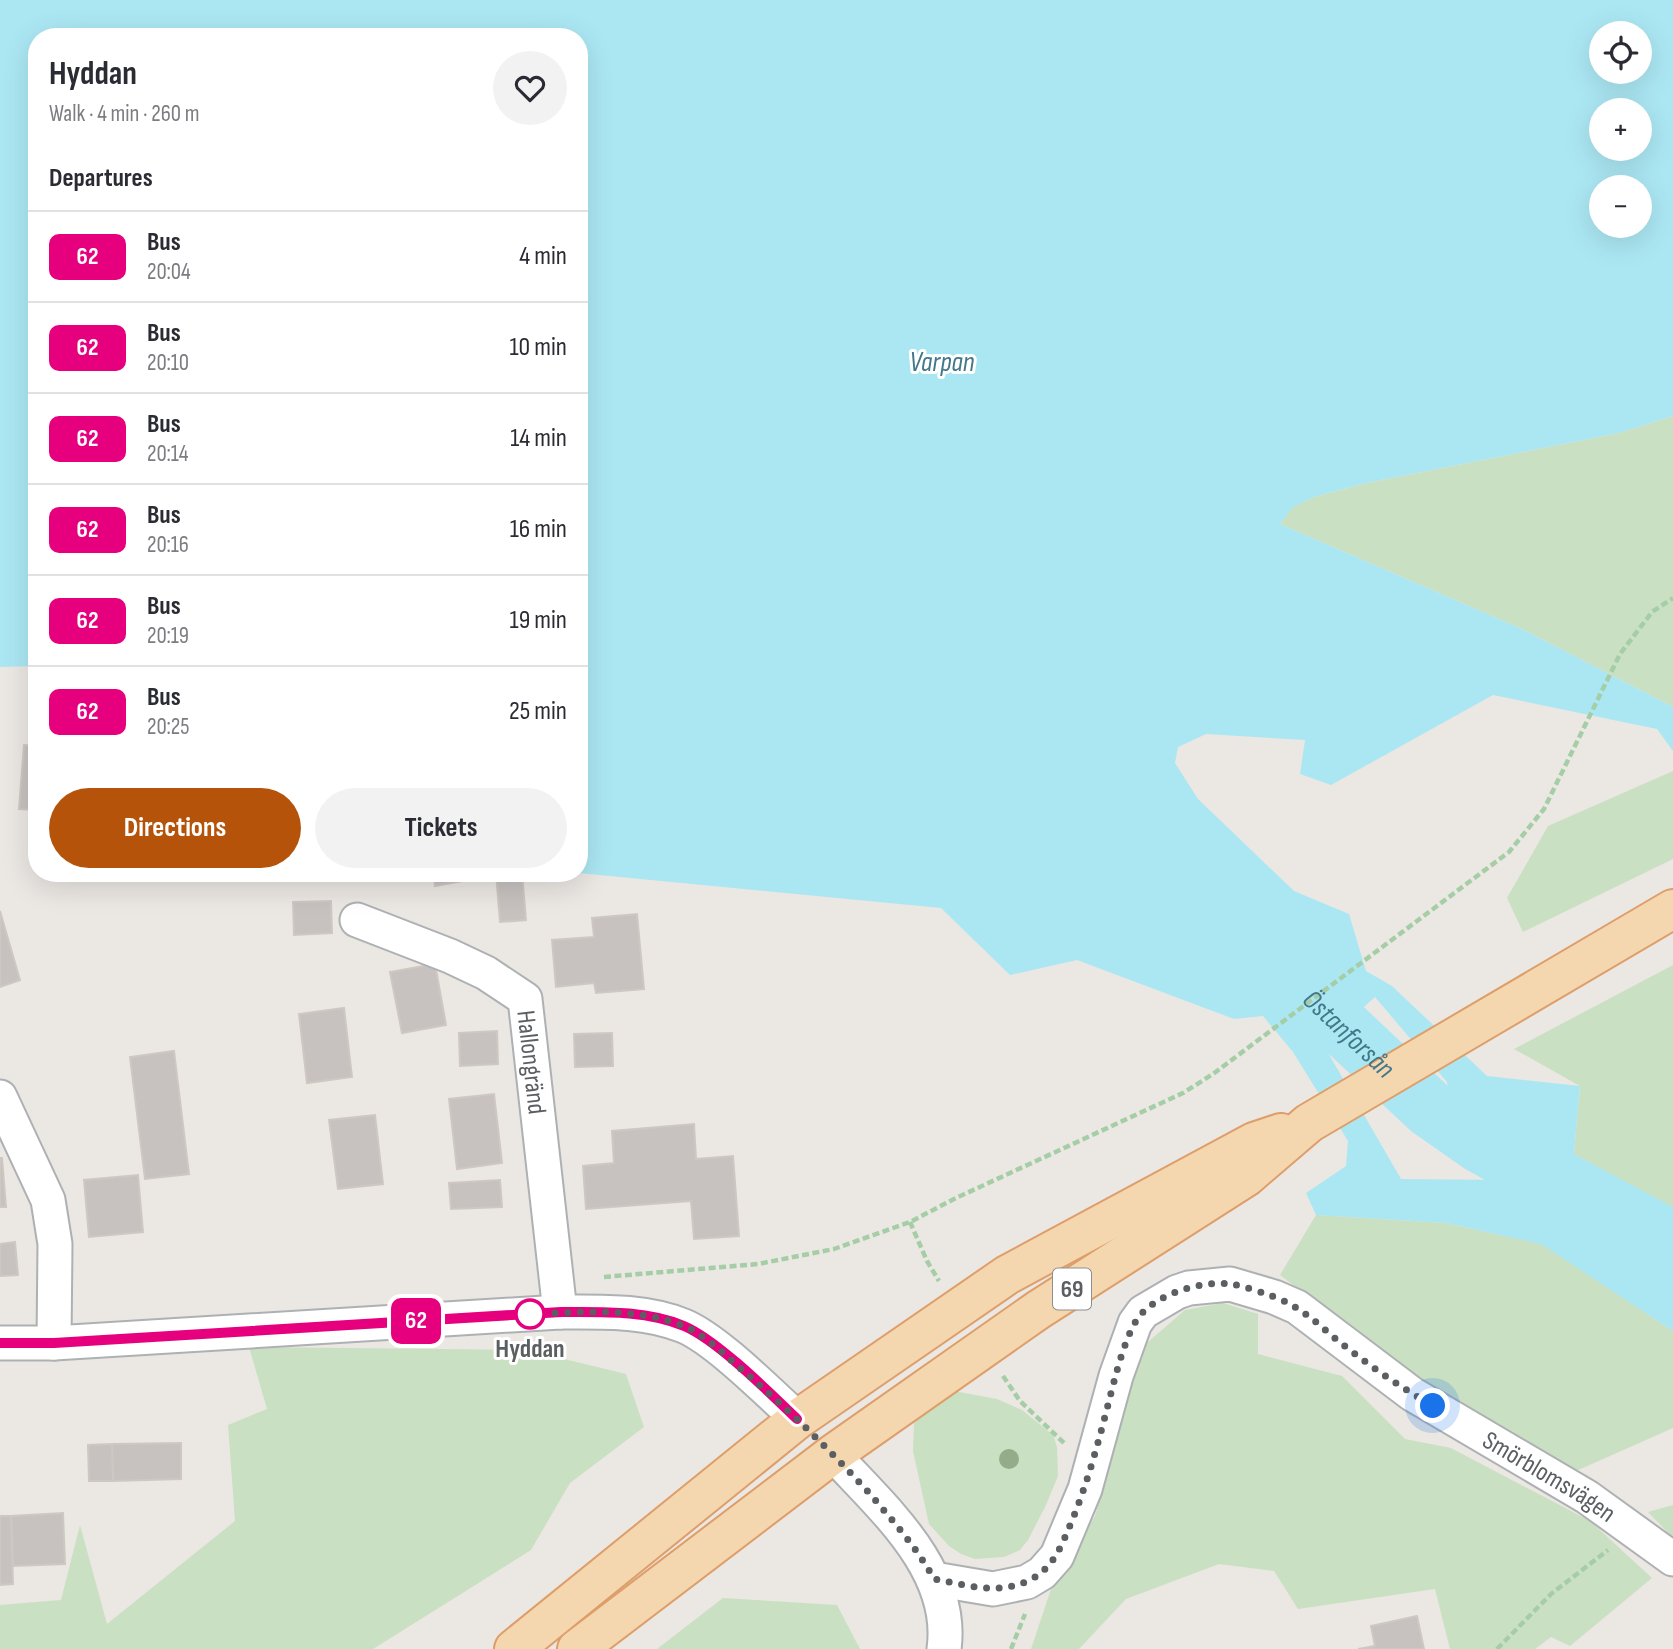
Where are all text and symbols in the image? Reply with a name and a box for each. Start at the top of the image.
map controls [1589,21,1652,238]
button: locate [1589,21,1652,84]
button: heart [493,51,567,125]
text: Hyddan [49,54,137,94]
button: + [1589,98,1652,161]
text: Walk · 4 min · 260 m [49,100,199,128]
text: Departures [49,163,153,194]
button: − [1589,175,1652,238]
text: Bus [147,227,181,258]
text: 4 min [519,241,567,272]
text: 62 [77,242,98,271]
text: 20:04 [147,258,191,286]
text: Bus [147,318,181,349]
text: 10 min [510,332,567,363]
text: 62 [77,333,98,362]
water label: Varpan [909,346,975,379]
text: 20:10 [147,349,189,377]
text: Bus [147,409,181,440]
text: 14 min [510,423,567,454]
text: 62 [77,424,98,453]
text: 20:14 [147,440,188,468]
text: Bus [147,500,181,531]
text: 16 min [510,514,567,545]
text: 62 [77,515,98,544]
text: 20:16 [147,531,189,559]
text: Bus [147,591,181,622]
text: 19 min [510,605,567,636]
text: 62 [77,606,98,635]
text: 20:19 [147,622,189,650]
text: Bus [147,682,181,713]
text: 25 min [509,696,567,727]
text: 62 [77,697,98,726]
text: 20:25 [147,713,190,741]
button: Directions [49,788,301,868]
button: Tickets [315,788,567,868]
water label: Östanforsån [1295,983,1401,1086]
street label: Hallongränd [509,1009,552,1116]
road number: 69 [1053,1268,1091,1310]
line badge: 62 [384,1298,448,1344]
marker: Hyddan [515,1299,545,1329]
text: 62 [405,1306,427,1335]
place label: Hyddan [495,1334,565,1365]
your location [1415,1388,1450,1423]
street label: Smörblomsvägen [1477,1425,1621,1530]

